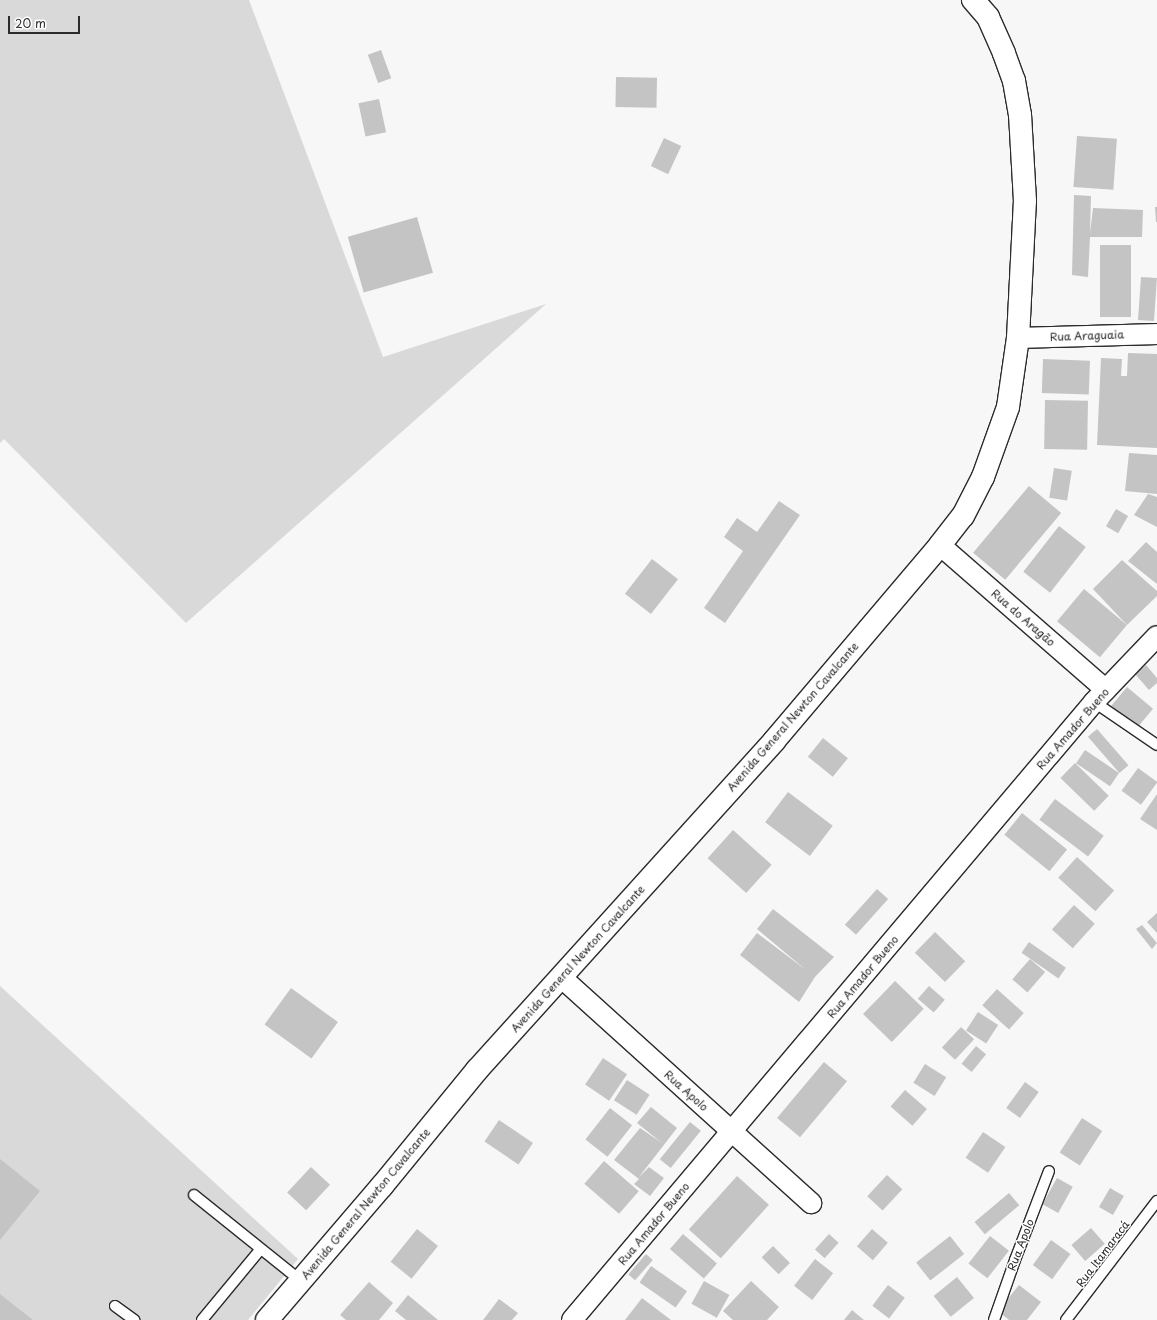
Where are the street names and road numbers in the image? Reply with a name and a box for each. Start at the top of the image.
street label: Rua Araguaia [1049,328,1125,344]
street label: Rua do Aragão [989,587,1057,649]
street label: Avenida General Newton Cavalcante [724,639,862,795]
street label: Rua Amador Bueno [1034,685,1112,773]
street label: Avenida General Newton Cavalcante [507,882,649,1036]
street label: Rua Amador Bueno [824,933,902,1021]
street label: Rua Apolo [661,1068,711,1114]
street label: Avenida General Newton Cavalcante [298,1125,434,1283]
street label: Rua Amador Bueno [615,1180,693,1268]
street label: Rua Apolo [1005,1217,1037,1273]
street label: Rua Itamaracá [1074,1218,1132,1290]

